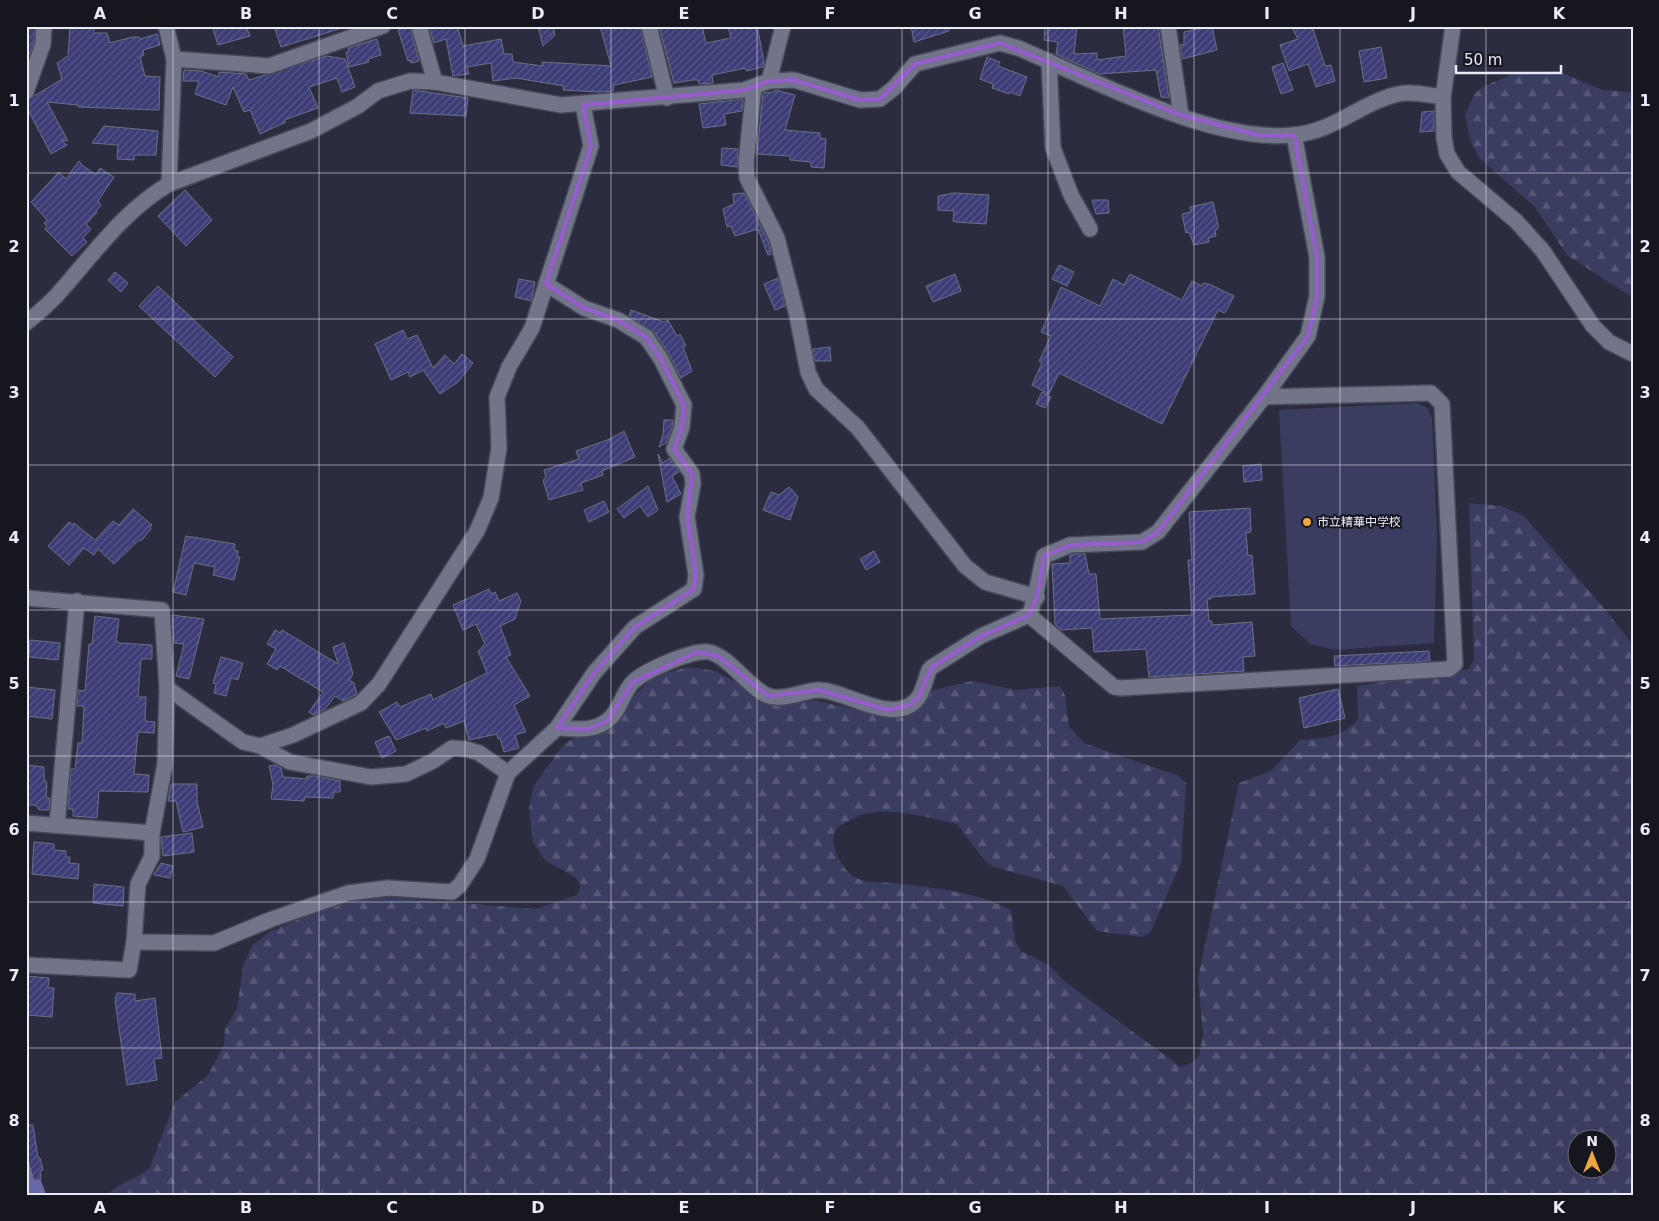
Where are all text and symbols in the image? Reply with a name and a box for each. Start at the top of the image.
text: A [94,4,107,23]
text: B [240,4,252,23]
text: C [386,4,398,23]
text: D [531,4,545,23]
text: E [679,4,689,23]
text: F [825,4,835,23]
text: G [968,4,982,23]
text: H [1114,4,1128,23]
text: I [1264,4,1270,23]
text: J [1409,4,1416,23]
text: K [1553,4,1566,23]
scale bar [1456,42,1562,74]
text: 50 m [1464,51,1502,69]
text: 1 [8,91,20,110]
text: 1 [1639,91,1651,110]
text: 2 [8,237,20,256]
text: 2 [1639,237,1651,256]
text: 3 [8,383,20,402]
text: 3 [1639,383,1651,402]
place label: 市立精華中学校 [1317,515,1401,529]
marker: 市立精華中学校 [1301,516,1313,528]
text: 4 [8,528,20,547]
text: 4 [1639,528,1651,547]
text: 5 [8,674,20,693]
text: 5 [1639,674,1651,693]
text: 6 [8,820,20,839]
text: 6 [1639,820,1651,839]
text: 7 [8,966,20,985]
text: 7 [1639,966,1651,985]
text: 8 [8,1111,20,1130]
text: 8 [1639,1111,1651,1130]
north arrow [1566,1128,1616,1178]
text: N [1586,1133,1598,1149]
text: A [94,1198,107,1217]
text: B [240,1198,252,1217]
text: C [386,1198,398,1217]
text: D [531,1198,545,1217]
text: E [679,1198,689,1217]
text: F [825,1198,835,1217]
text: G [968,1198,982,1217]
text: H [1114,1198,1128,1217]
text: I [1264,1198,1270,1217]
text: J [1409,1198,1416,1217]
text: K [1553,1198,1566,1217]

